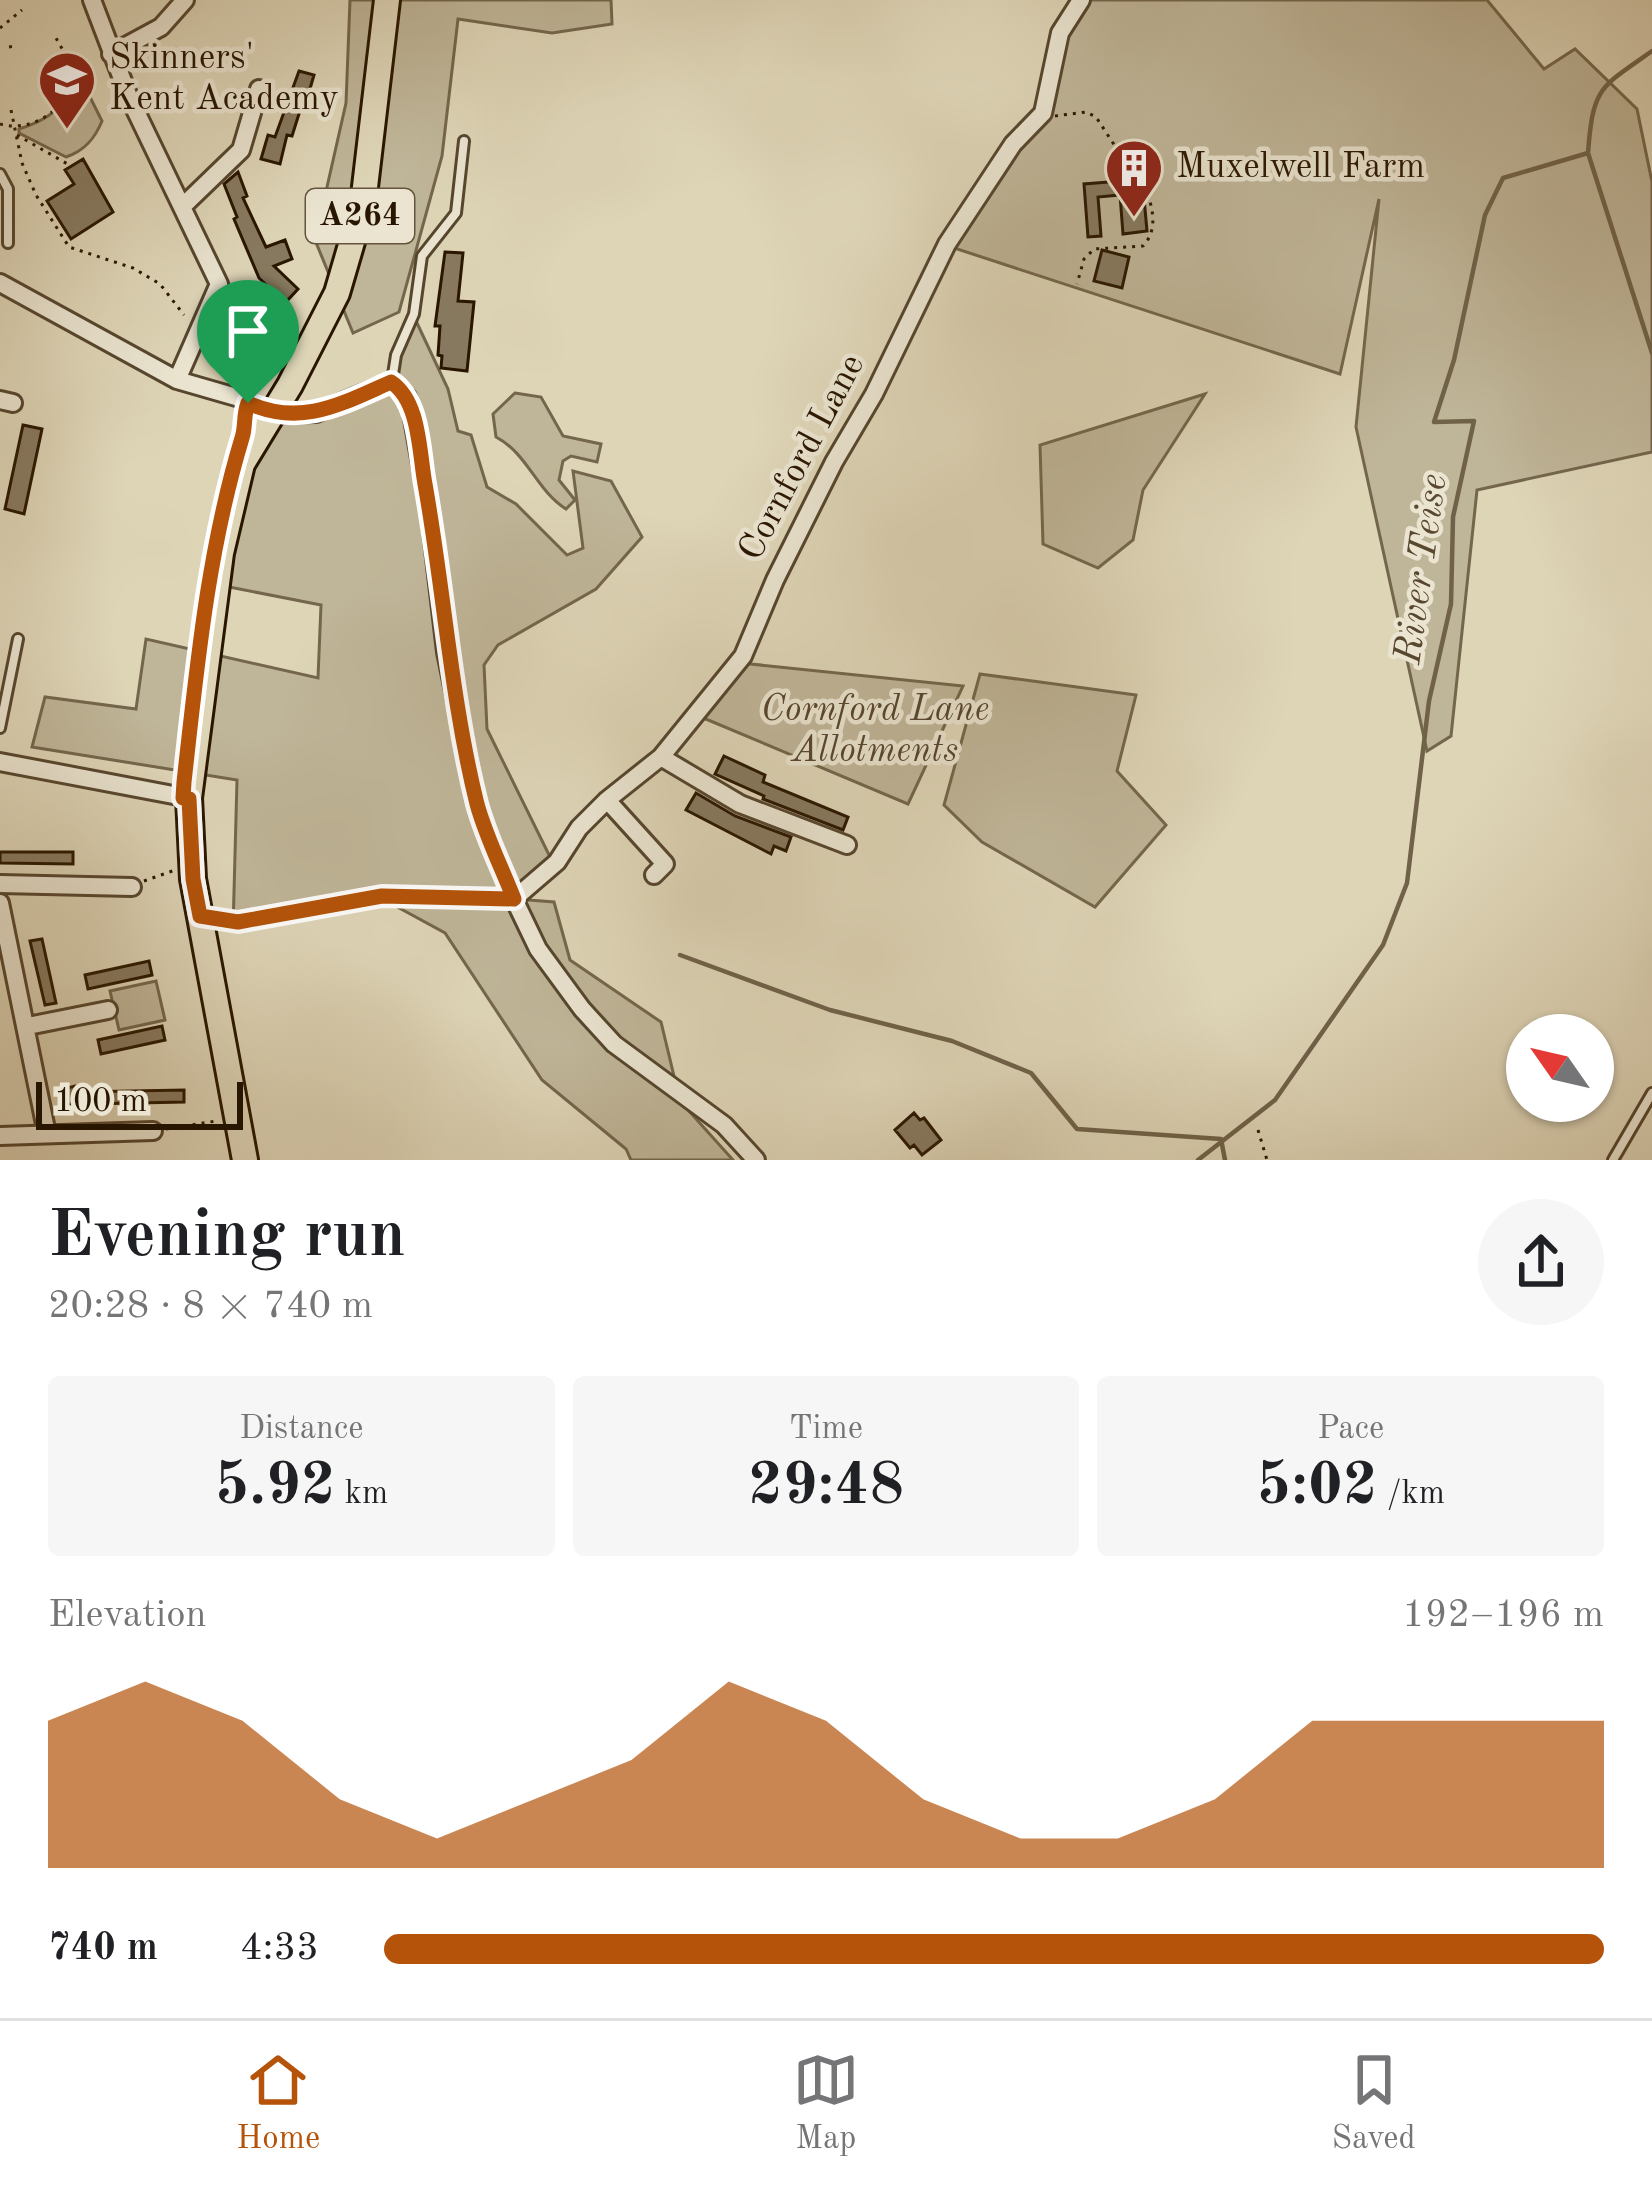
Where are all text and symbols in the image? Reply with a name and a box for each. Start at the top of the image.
place label: Skinners' Kent Academy [109,41,339,118]
school or university icon: Skinners' Kent Academy [36,49,98,131]
building icon: Muxelwell Farm [1103,137,1165,219]
place label: Muxelwell Farm [1176,150,1425,186]
road number: A264 [306,189,414,243]
pin [197,280,299,403]
icon: arrive [215,298,281,364]
street label: Cornford Lane [734,349,872,567]
water label: River Teise [1389,471,1455,668]
park label: Cornford Lane Allotments [761,692,989,770]
north arrow [1506,1014,1614,1122]
map controls [1506,1014,1614,1122]
scale bar [36,1076,243,1129]
text: 100 m [54,1086,147,1119]
button: share [1478,1199,1604,1325]
text: Evening run [48,1205,406,1271]
text: 20:28 · 8 × 740 m [48,1287,373,1326]
text: Distance [239,1413,363,1446]
text: Time [789,1413,863,1446]
text: Pace [1317,1413,1384,1446]
text: 5.92 [214,1457,336,1517]
text: 29:48 [748,1457,904,1517]
text: 5:02 [1256,1457,1378,1517]
text: km [336,1478,388,1511]
text: /km [1378,1478,1445,1511]
text: Elevation [48,1596,207,1635]
text: 192–196 m [1402,1596,1604,1635]
text: 740 m [48,1929,158,1968]
text: 4:33 [240,1929,319,1968]
tab: Home [236,2047,320,2160]
tab: Map [793,2047,859,2160]
tab: Saved [1332,2047,1416,2160]

